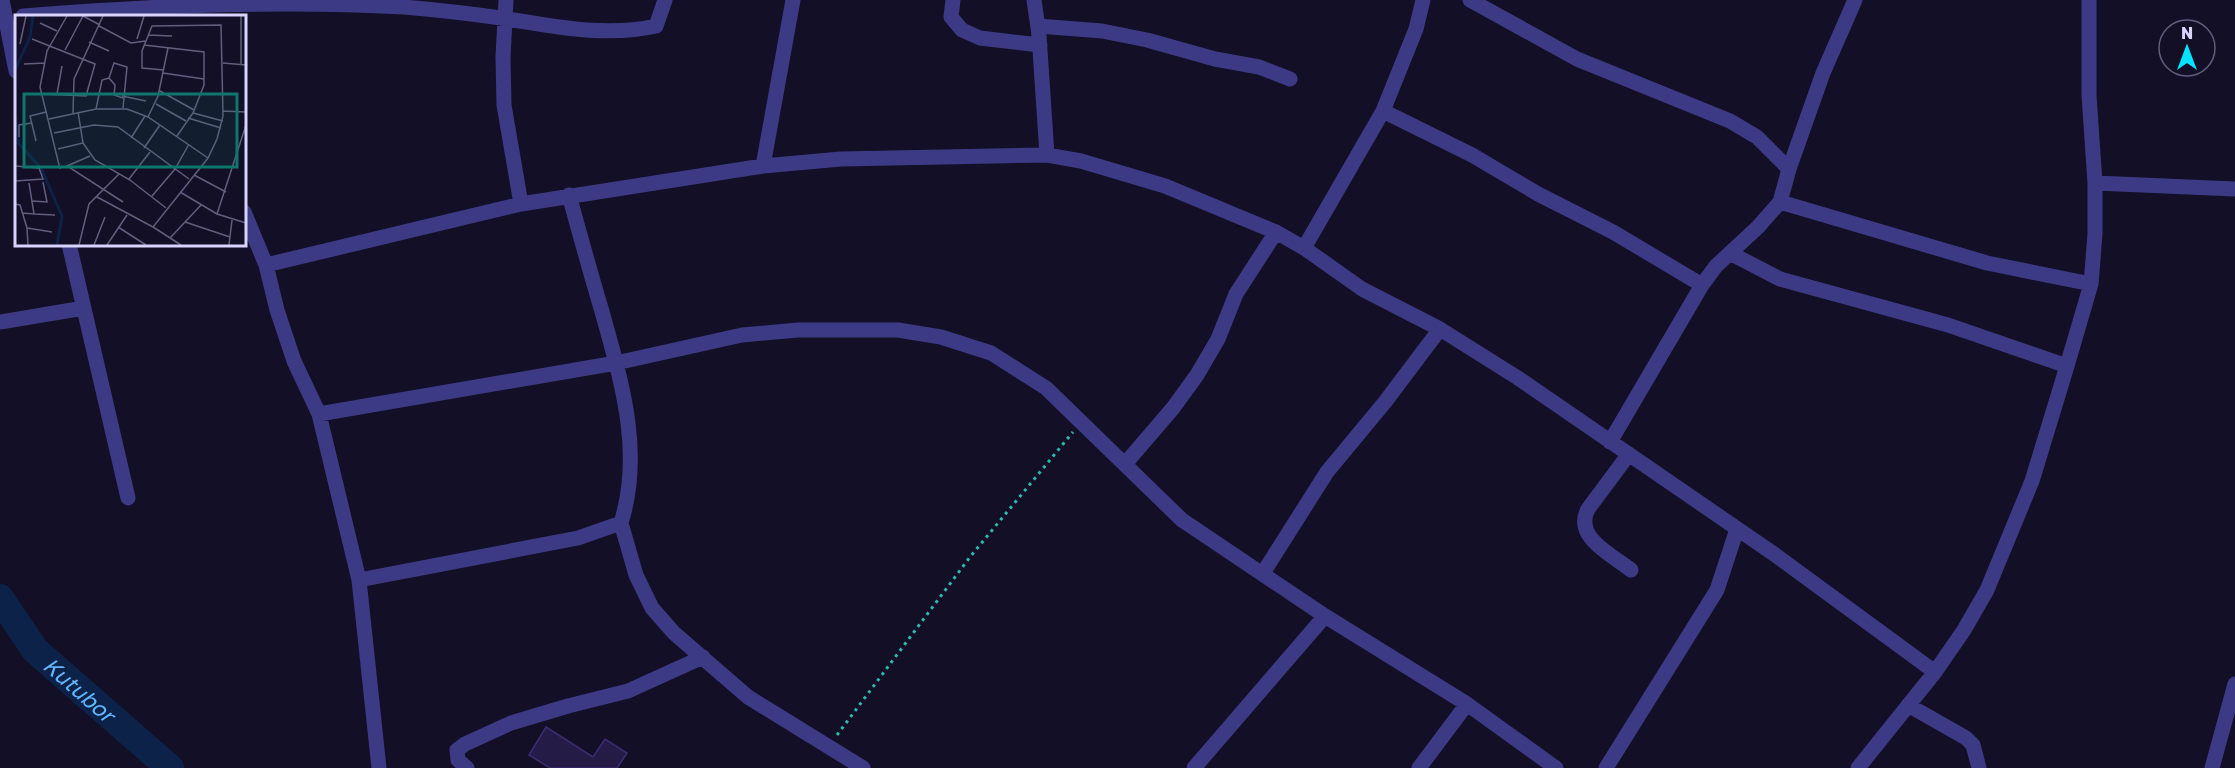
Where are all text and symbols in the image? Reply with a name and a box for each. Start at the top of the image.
inset map [15,15,246,246]
north arrow [2157,18,2217,78]
text: N [2181,23,2193,43]
water label: Kutubor [39,651,123,730]

